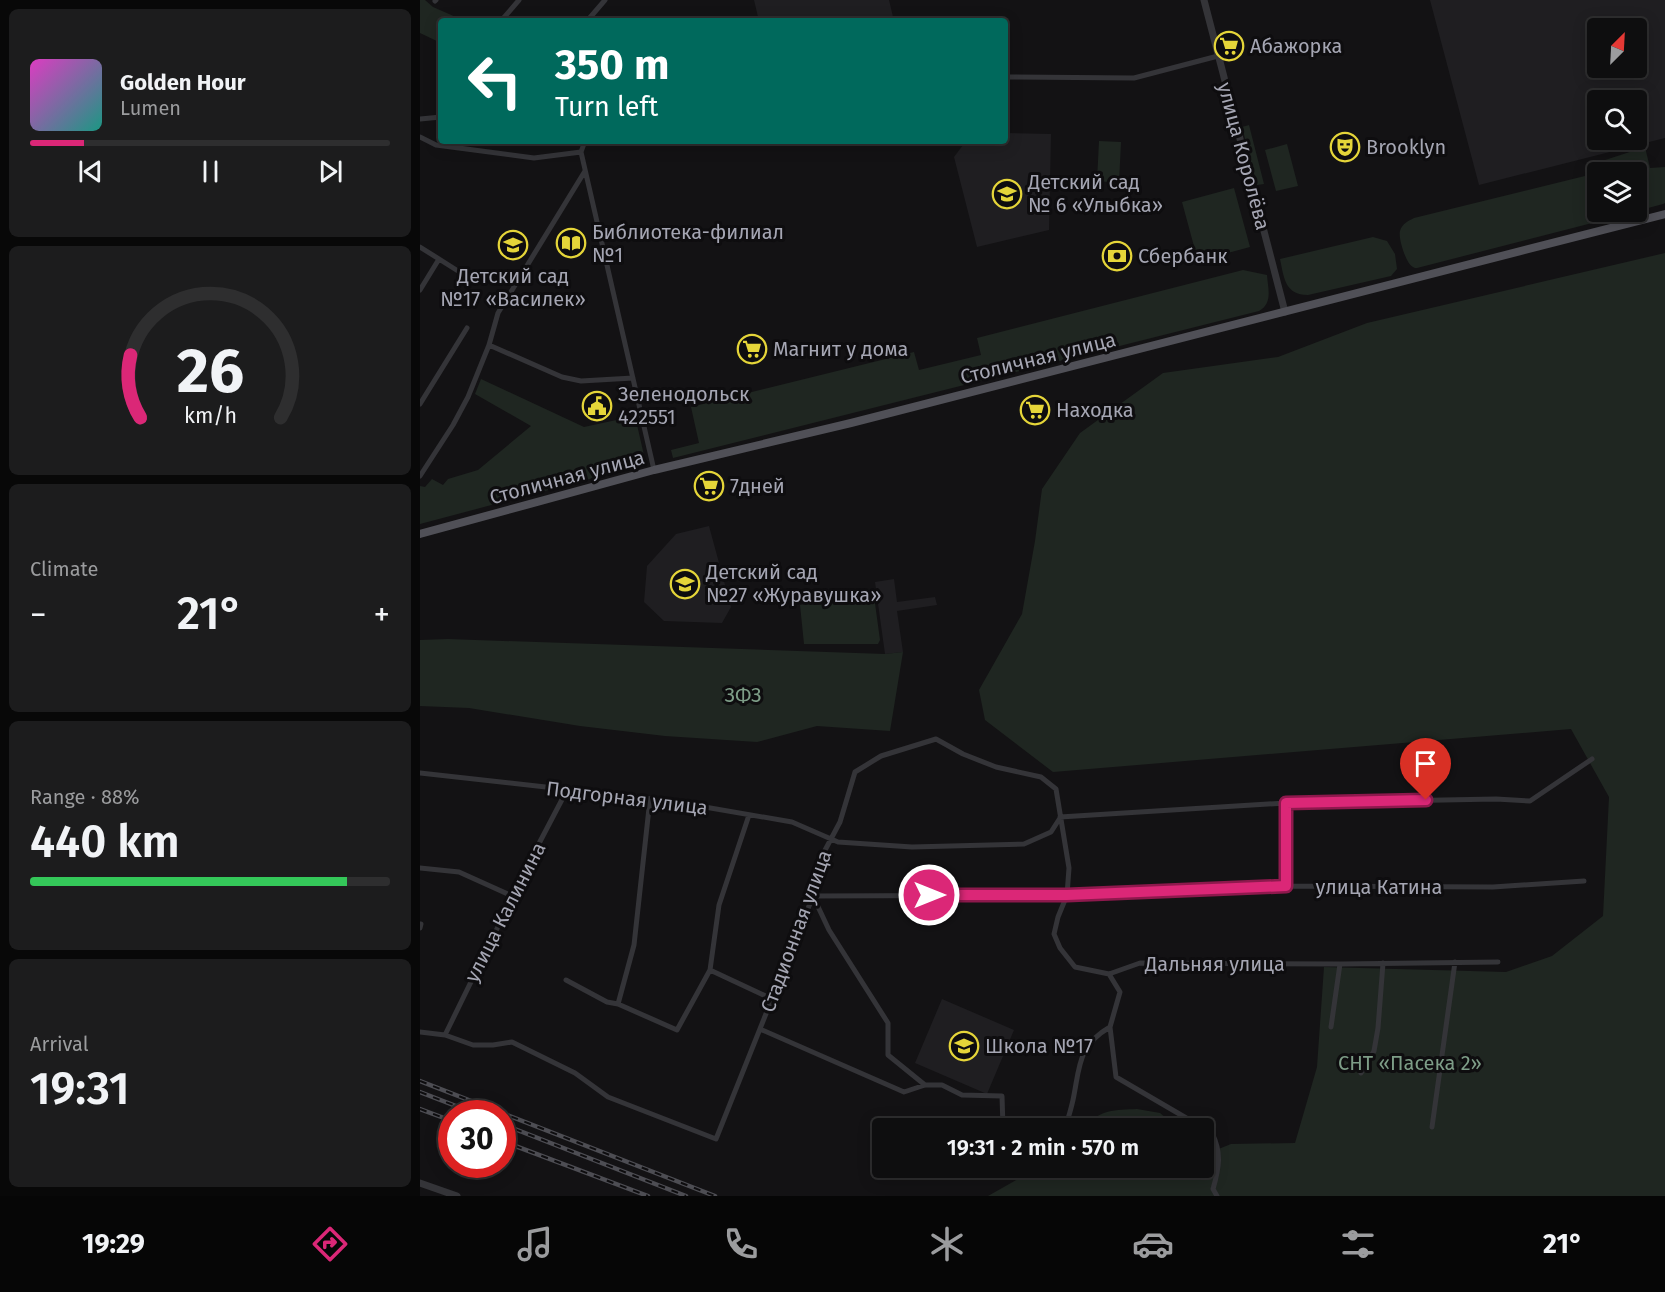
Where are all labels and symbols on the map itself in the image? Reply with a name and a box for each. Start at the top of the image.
north arrow [1587,18,1647,78]
supermarket icon: Абажорка [1213,30,1245,62]
place label: Абажорка [1250,34,1342,58]
street label: улица Королёва [1213,80,1275,232]
theatre icon: Brooklyn [1329,131,1361,163]
place label: Brooklyn [1366,135,1446,159]
place label: Детский сад № 6 «Улыбка» [1027,170,1163,217]
school or university icon: Детский сад № 6 «Улыбка» [991,178,1023,210]
place label: Библиотека-филиал №1 [592,220,784,267]
library icon: Библиотека-филиал №1 [555,227,587,259]
school or university icon: Детский сад №17 «Василек» [497,229,529,261]
bank icon: Сбербанк [1101,240,1133,272]
place label: Сбербанк [1138,244,1228,268]
place label: Детский сад №17 «Василек» [440,264,586,311]
street label: Столичная улица [958,327,1118,389]
supermarket icon: Магнит у дома [736,333,768,365]
place label: Магнит у дома [773,337,908,361]
place label: Зеленодольск 422551 [618,382,750,429]
public building icon: Зеленодольск 422551 [581,390,613,422]
supermarket icon: Находка [1019,394,1051,426]
place label: Находка [1056,398,1134,422]
street label: Столичная улица [487,445,647,509]
supermarket icon: 7дней [693,470,725,502]
place label: 7дней [730,474,785,498]
place label: Детский сад №27 «Журавушка» [705,560,882,607]
school or university icon: Детский сад №27 «Журавушка» [669,568,701,600]
park label: ЗФЗ [725,683,761,707]
pin [1400,738,1451,800]
street label: Подгорная улица [545,776,709,820]
street label: улица Калинина [459,838,551,986]
street label: Стадионная улица [756,847,836,1015]
position arrow [897,863,961,927]
street label: улица Катина [1316,875,1442,899]
street label: Дальняя улица [1144,952,1285,976]
school or university icon: Школа №17 [948,1030,980,1062]
place label: Школа №17 [985,1034,1093,1058]
park label: СНТ «Пасека 2» [1338,1051,1482,1075]
speed limit sign: 30 [438,1100,516,1178]

